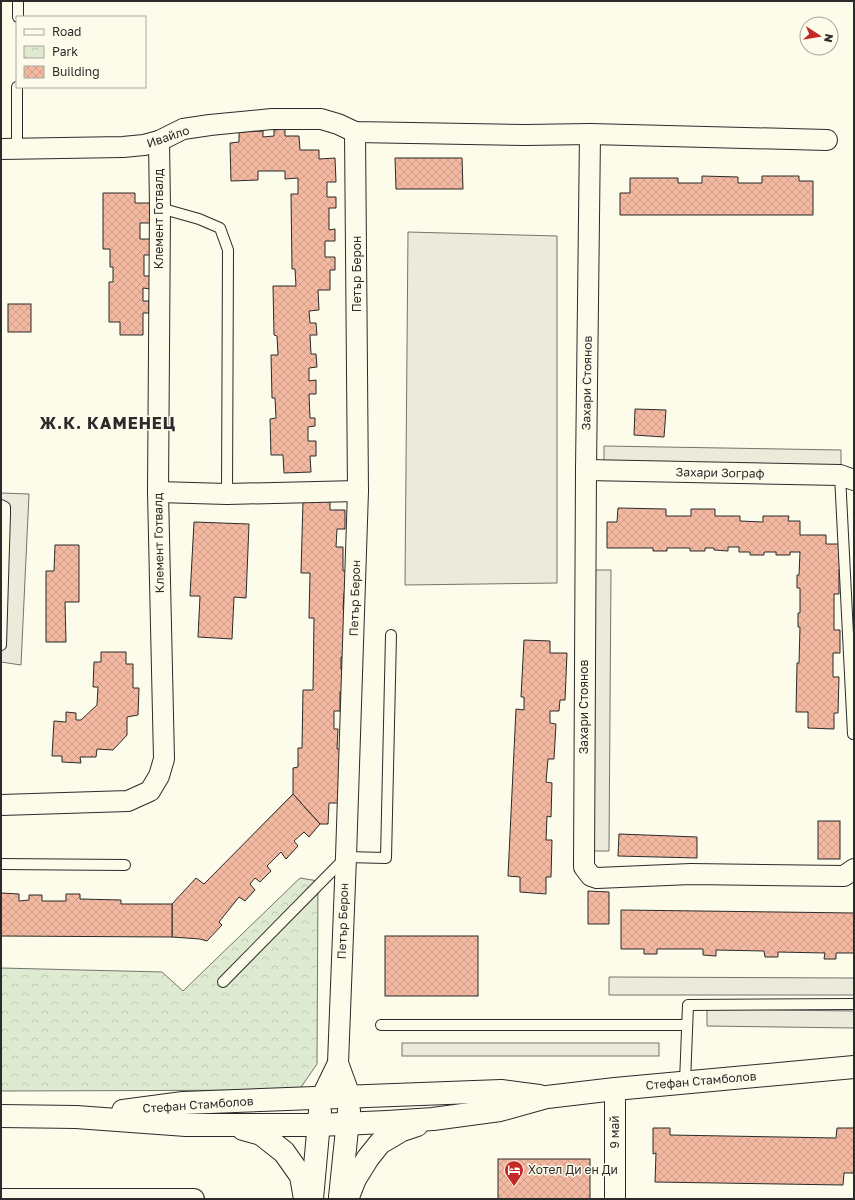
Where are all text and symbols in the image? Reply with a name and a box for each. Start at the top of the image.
legend [16,16,146,88]
north arrow [799,16,839,56]
text: Road [52,24,81,39]
text: N [822,33,836,44]
text: Park [52,44,78,59]
text: Building [52,64,100,79]
street label: Ивайло [144,122,191,151]
street label: Клемент Готвалд [151,169,166,269]
street label: Петър Берон [349,236,364,312]
street label: Захари Стоянов [578,335,595,430]
district label: Ж.К. КАМЕНЕЦ [40,413,176,433]
street label: Захари Зограф [675,464,765,481]
street label: Клемент Готвалд [150,493,167,593]
street label: Петър Берон [346,559,363,637]
street label: Захари Стоянов [576,659,591,754]
street label: Петър Берон [334,882,351,960]
street label: Стефан Стамболов [645,1068,757,1093]
street label: Стефан Стамболов [142,1093,254,1116]
street label: 9 май [607,1115,622,1149]
hotel icon: Хотел Ди ен Ди [503,1159,525,1187]
place label: Хотел Ди ен Ди [528,1162,618,1177]

